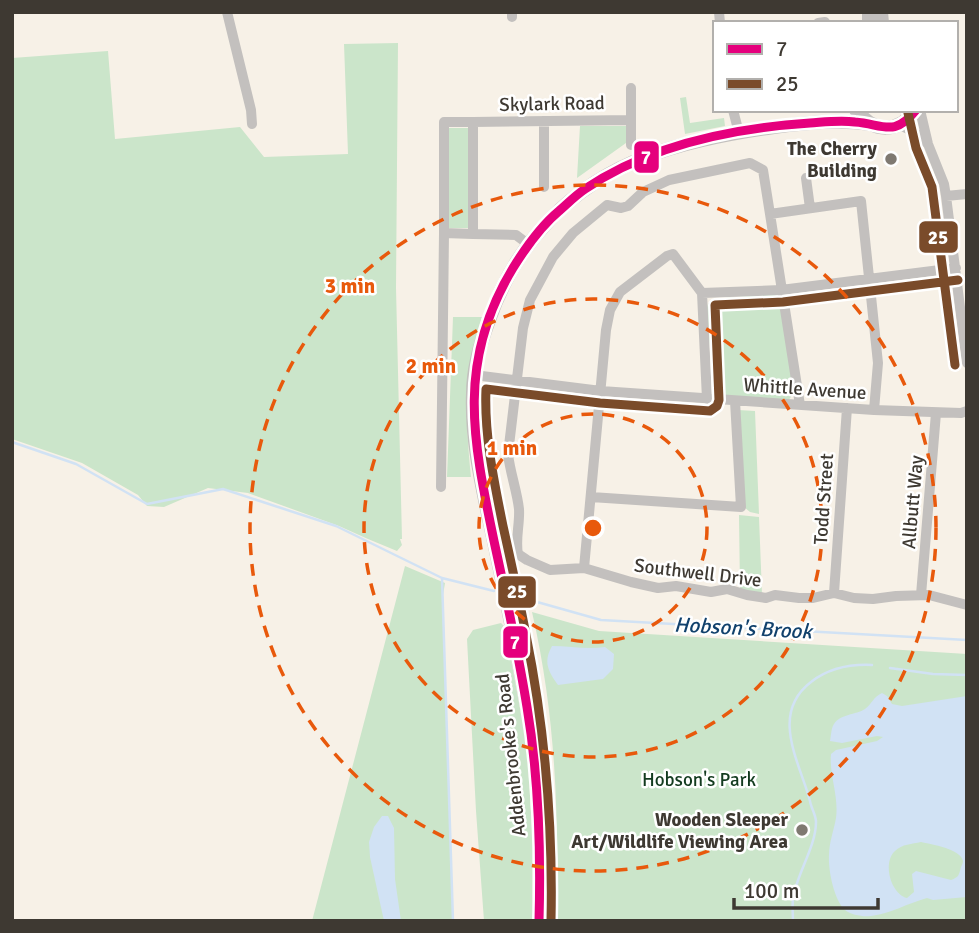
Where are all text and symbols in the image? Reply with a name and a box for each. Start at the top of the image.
legend [713,21,958,112]
text: 7 [776,36,787,62]
text: 25 [776,71,799,97]
street label: Skylark Road [499,91,605,117]
place label: The Cherry Building [787,137,878,183]
line badge: 7 [633,140,660,174]
text: 7 [641,146,651,170]
marker: The Cherry Building [883,151,899,167]
line badge: 25 [918,220,959,254]
text: 25 [928,226,948,250]
text: 3 min [325,273,375,299]
text: 2 min [406,353,456,379]
street label: Whittle Avenue [743,373,867,405]
text: 1 min [487,435,537,461]
street label: Todd Street [809,452,839,546]
street label: Allbutt Way [897,454,929,550]
centre of rings [581,516,605,540]
street label: Southwell Drive [633,553,763,593]
line badge: 25 [497,575,537,609]
text: 25 [507,580,527,604]
water label: Hobson's Brook [673,611,815,645]
line badge: 7 [502,625,529,659]
text: 7 [510,631,520,655]
street label: Addenbrooke's Road [491,672,531,838]
park label: Hobson's Park [642,768,757,792]
place label: Wooden Sleeper Art/Wildlife Viewing Area [571,808,788,854]
marker: Wooden Sleeper Art/Wildlife Viewing Area [794,822,810,838]
scale bar [734,866,878,910]
text: 100 m [744,878,799,904]

